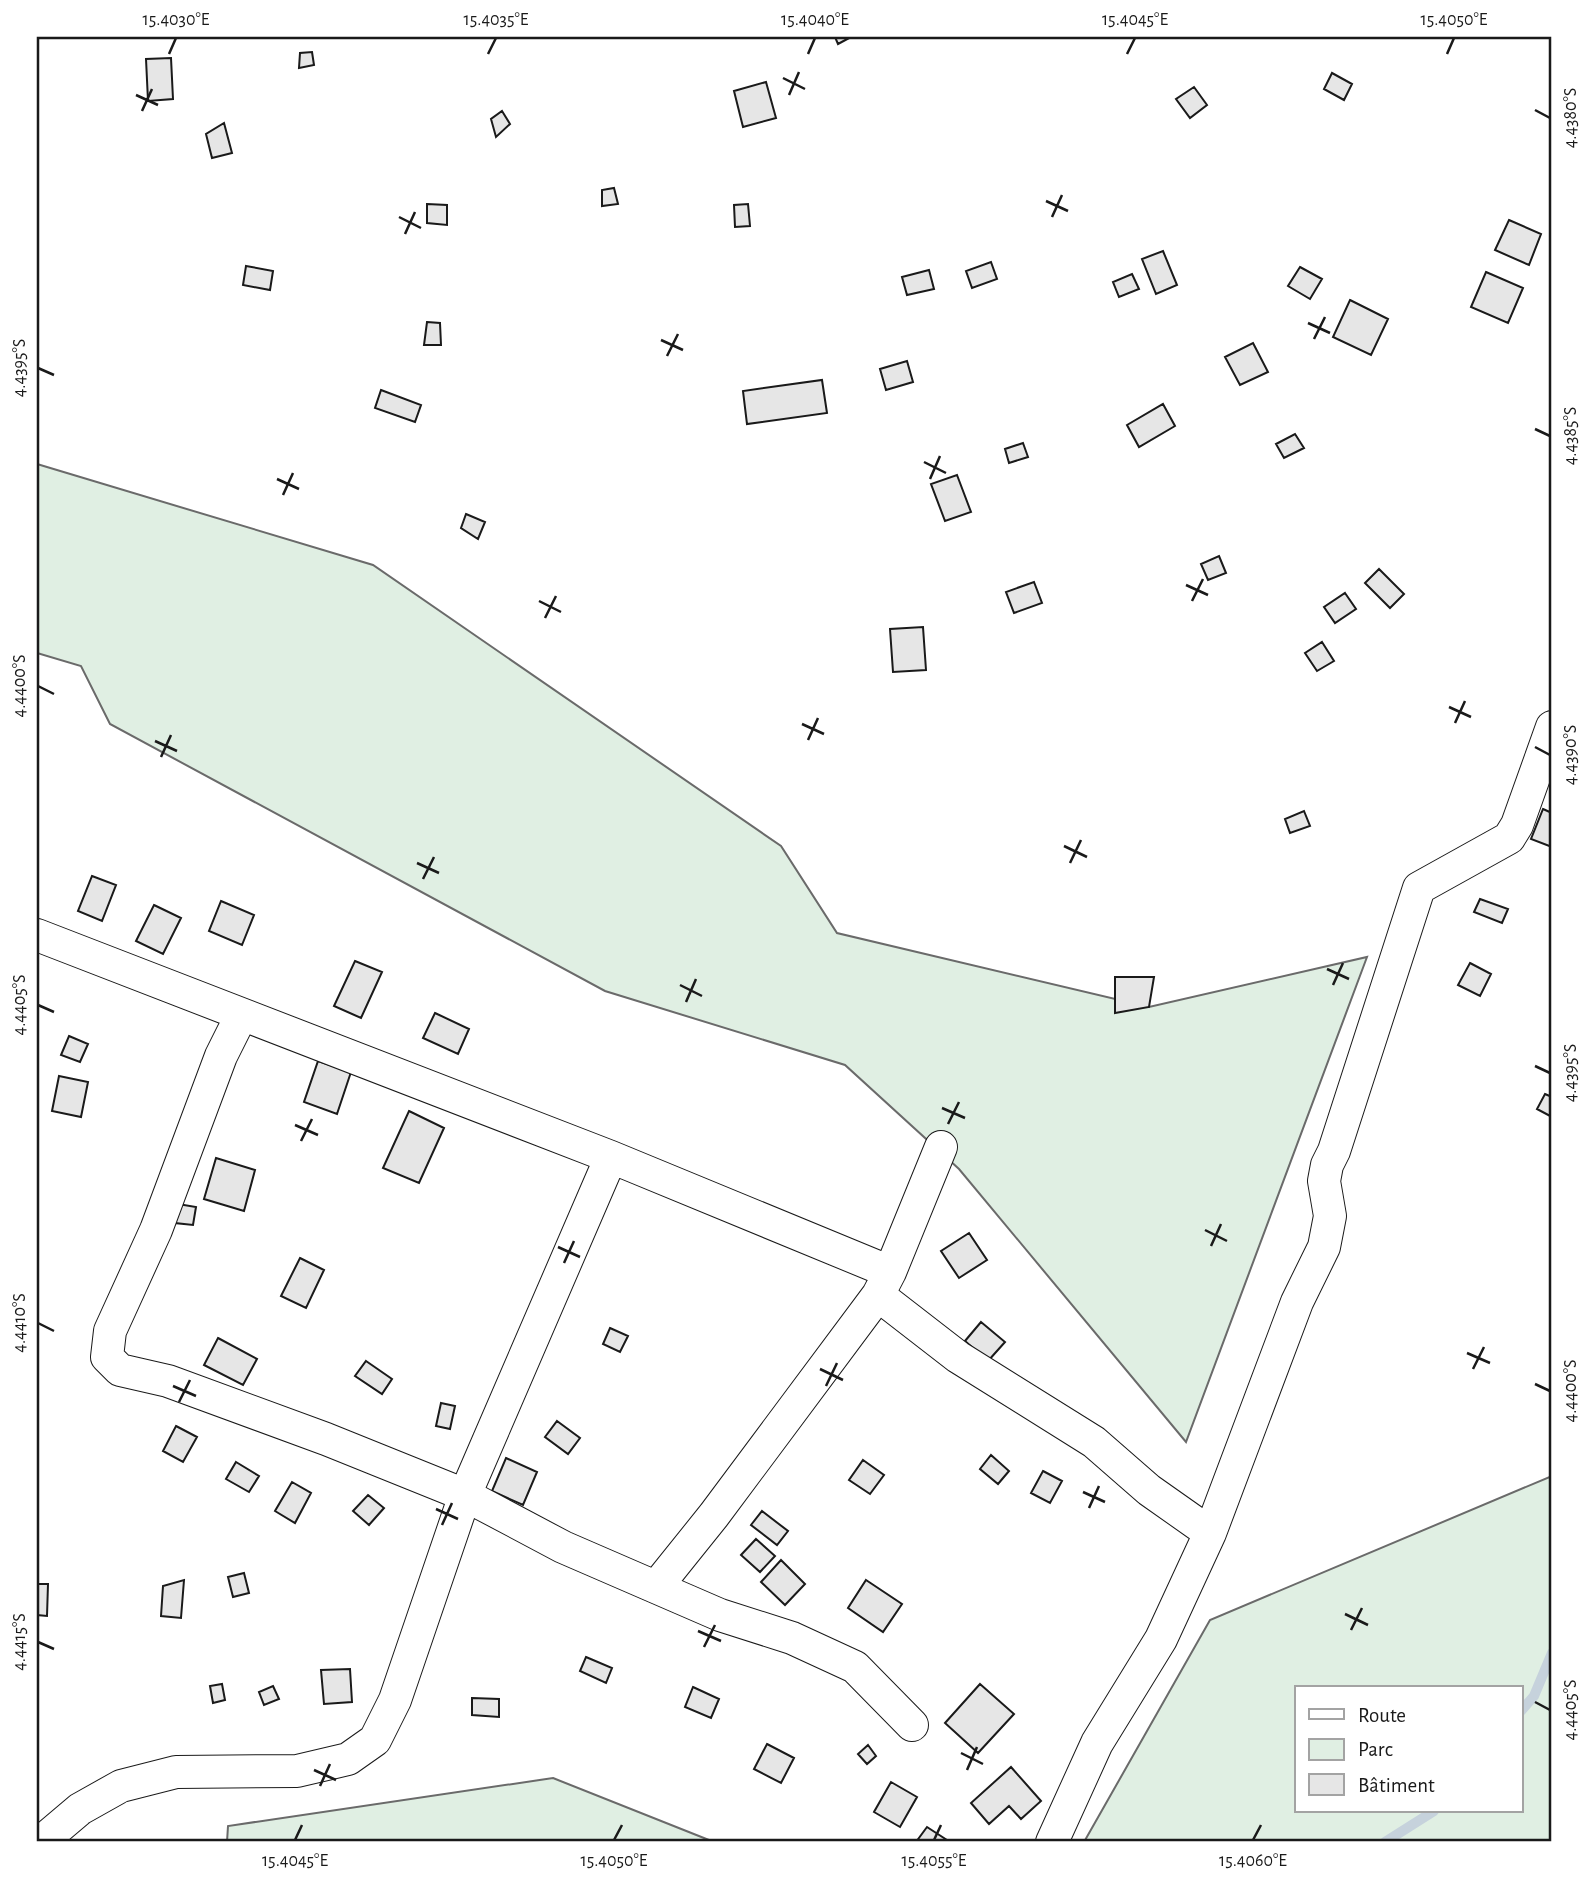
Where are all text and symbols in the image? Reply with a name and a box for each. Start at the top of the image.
text: 15.4030°E [143,11,210,29]
text: 15.4035°E [464,11,529,29]
text: 15.4040°E [781,11,849,29]
text: 15.4045°E [1102,11,1168,29]
text: 15.4050°E [1421,11,1488,29]
text: 4.4380°S [1562,88,1580,148]
text: 4.4395°S [11,339,29,397]
text: 4.4385°S [1562,407,1580,465]
text: 4.4400°S [11,655,29,717]
text: 4.4390°S [1562,725,1580,785]
text: 4.4405°S [11,975,29,1035]
text: 4.4395°S [1562,1044,1580,1102]
text: 4.4410°S [11,1293,29,1353]
text: 4.4400°S [1562,1360,1580,1422]
text: 4.4415°S [11,1613,29,1671]
text: 4.4405°S [1562,1680,1580,1740]
legend [1295,1686,1522,1812]
text: Route [1358,1705,1406,1726]
text: Parc [1358,1739,1393,1760]
text: Bâtiment [1358,1775,1435,1796]
text: 15.4045°E [262,1852,328,1870]
text: 15.4050°E [581,1852,648,1870]
text: 15.4055°E [902,1852,967,1870]
text: 15.4060°E [1219,1852,1287,1870]

